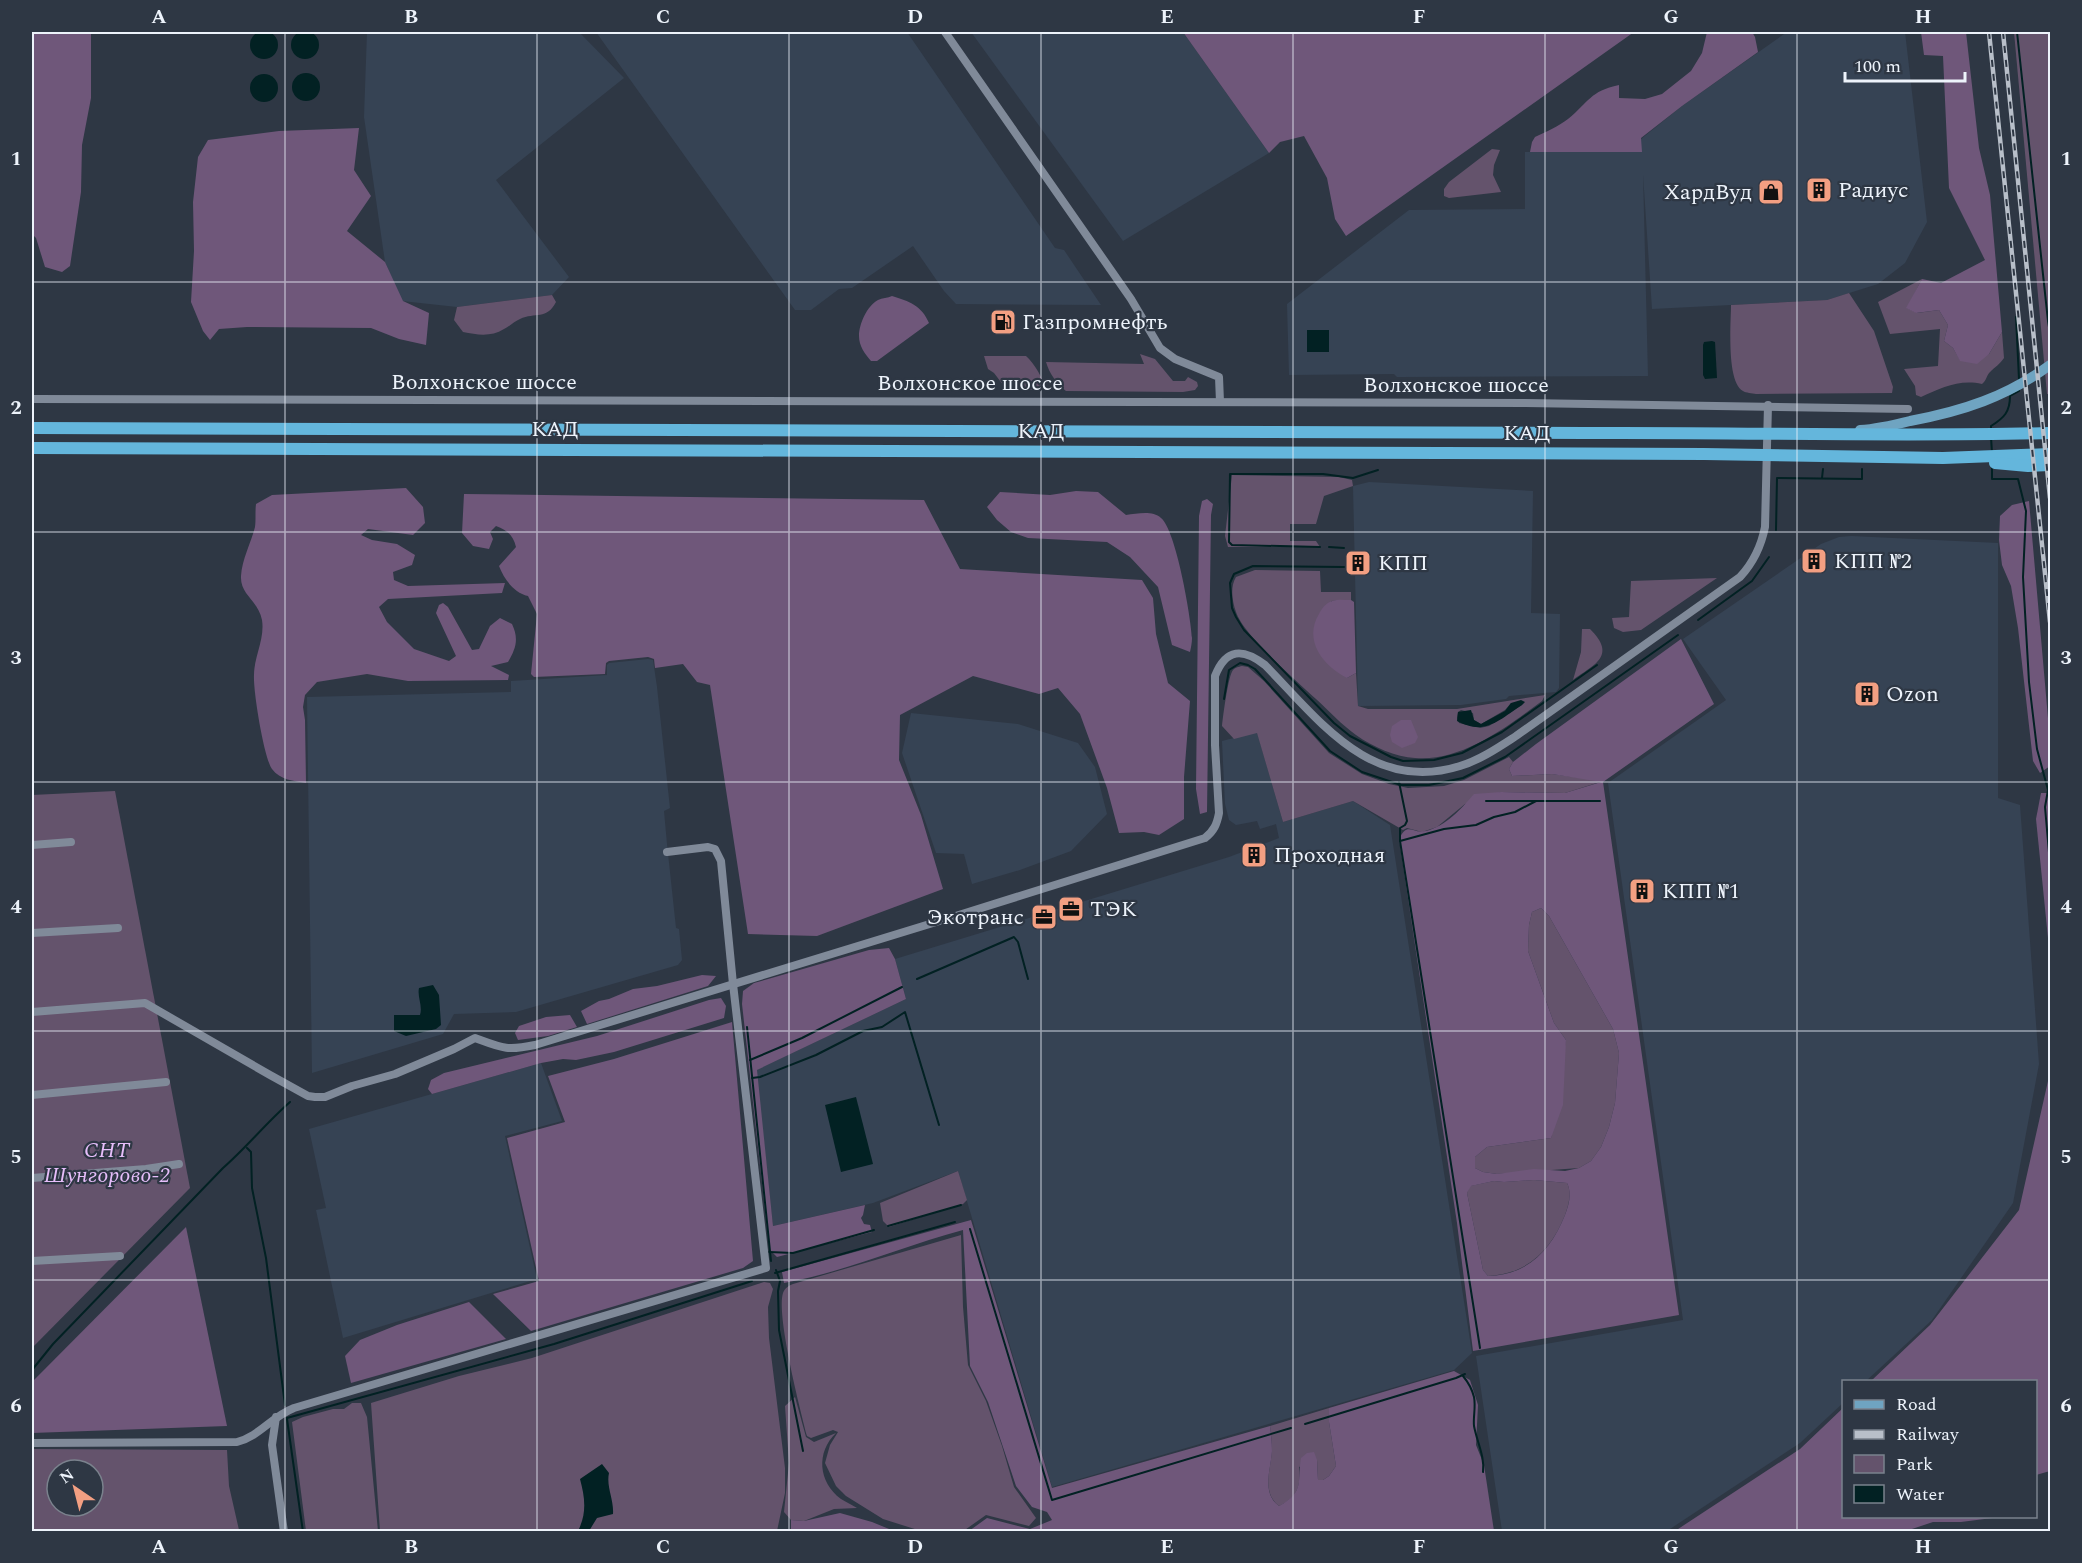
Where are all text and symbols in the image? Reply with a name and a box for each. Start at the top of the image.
text: A [151,2,167,32]
text: B [404,2,418,32]
text: C [656,2,670,32]
text: D [907,2,923,32]
text: E [1160,2,1174,32]
text: F [1413,2,1425,32]
text: G [1663,2,1679,32]
text: H [1915,2,1931,32]
scale bar [1845,45,1965,83]
text: 100 m [1854,53,1901,80]
text: 1 [10,144,22,174]
text: 1 [2060,144,2072,174]
place label: Радиус [1838,174,1909,207]
building icon: Радиус [1804,175,1834,205]
place label: ХардВуд [1664,176,1752,209]
shop icon: ХардВуд [1756,177,1786,207]
place label: Газпромнефть [1022,306,1168,339]
fuel station icon: Газпромнефть [988,307,1018,337]
street label: Волхонское шоссе [391,366,577,399]
street label: Волхонское шоссе [877,367,1063,400]
street label: Волхонское шоссе [1363,369,1549,402]
text: 2 [10,393,22,423]
text: 2 [2060,393,2072,423]
street label: КАД [531,413,579,446]
street label: КАД [1017,415,1065,448]
street label: КАД [1503,417,1551,450]
place label: КПП №2 [1834,545,1912,578]
building icon: КПП №2 [1799,546,1829,576]
place label: КПП [1378,547,1428,580]
building icon: КПП [1343,548,1373,578]
text: 3 [10,643,22,673]
text: 3 [2060,643,2072,673]
place label: Ozon [1886,678,1939,711]
building icon: Ozon [1852,679,1882,709]
place label: Проходная [1274,839,1385,872]
building icon: Проходная [1239,840,1269,870]
place label: КПП №1 [1662,875,1740,908]
building icon: КПП №1 [1627,876,1657,906]
text: 4 [10,892,22,922]
text: 4 [2060,892,2072,922]
place label: ТЭК [1090,893,1137,926]
office icon: ТЭК [1056,894,1086,924]
place label: Экотранс [926,901,1024,934]
office icon: Экотранс [1029,902,1059,932]
park label: СНТ Шунгорово-2 [44,1134,170,1192]
text: 5 [10,1142,22,1172]
text: 5 [2060,1142,2072,1172]
legend [1842,1380,2037,1518]
text: 6 [10,1391,22,1421]
text: Road [1896,1391,1937,1418]
text: 6 [2060,1391,2072,1421]
text: Railway [1896,1421,1960,1448]
text: Park [1896,1451,1933,1478]
north arrow [45,1458,105,1518]
text: N [55,1463,79,1490]
text: Water [1896,1481,1944,1508]
text: A [151,1532,167,1562]
text: B [404,1532,418,1562]
text: C [656,1532,670,1562]
text: D [907,1532,923,1562]
text: E [1160,1532,1174,1562]
text: F [1413,1532,1425,1562]
text: G [1663,1532,1679,1562]
text: H [1915,1532,1931,1562]

